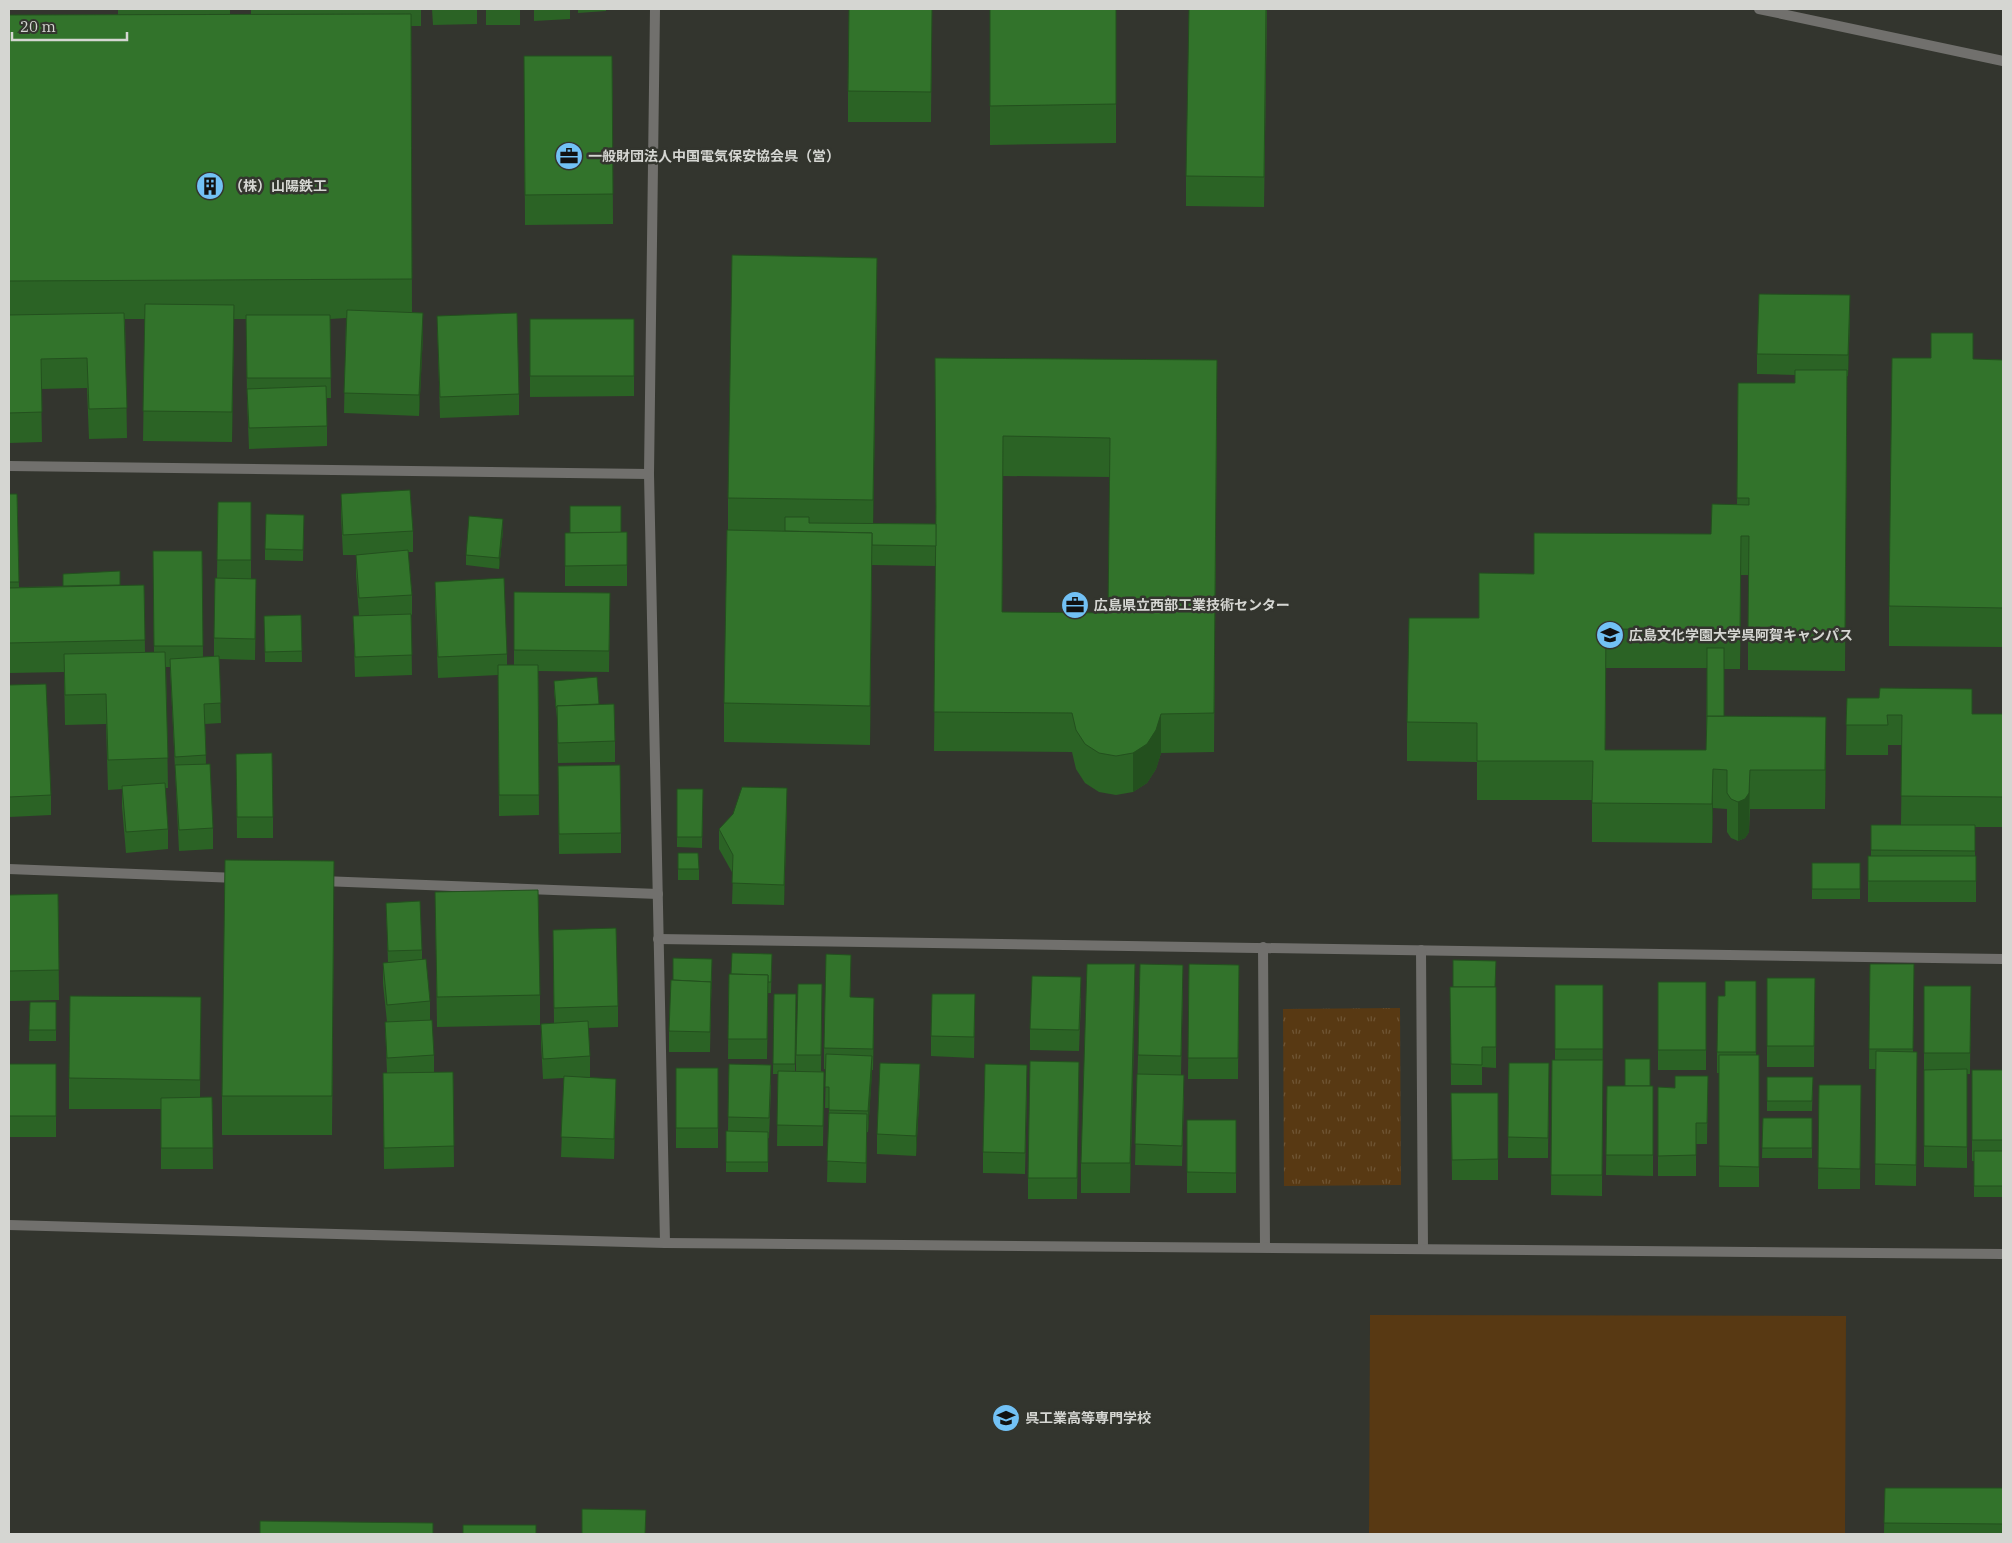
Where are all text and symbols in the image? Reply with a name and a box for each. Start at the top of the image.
scale bar [12,10,128,42]
text: 20 m [20,17,56,36]
office icon: 一般財団法人中国電気保安協会呉（営） [554,141,584,171]
place label: 一般財団法人中国電気保安協会呉（営） [588,147,840,165]
building icon: （株）山陽鉄工 [195,171,225,201]
place label: （株）山陽鉄工 [229,177,327,195]
office icon: 広島県立西部工業技術センター [1060,590,1090,620]
place label: 広島県立西部工業技術センター [1094,596,1290,614]
school or university icon: 広島文化学園大学呉阿賀キャンパス [1595,620,1625,650]
place label: 広島文化学園大学呉阿賀キャンパス [1629,626,1853,644]
school or university icon: 呉工業高等専門学校 [991,1403,1021,1433]
place label: 呉工業高等専門学校 [1025,1409,1151,1427]

